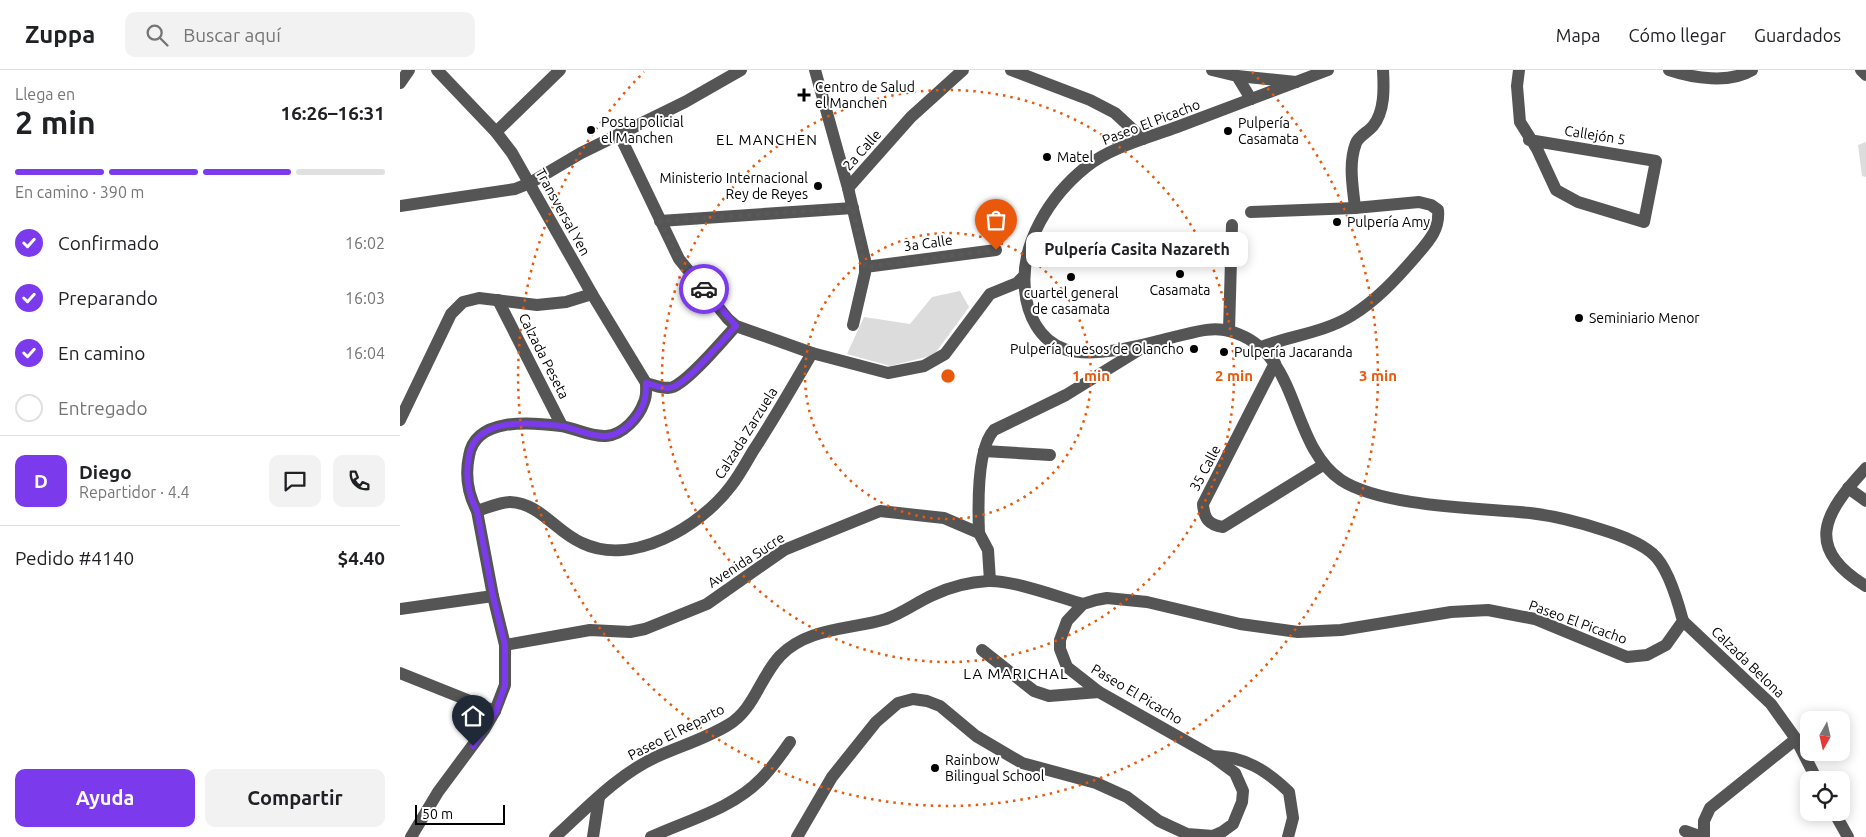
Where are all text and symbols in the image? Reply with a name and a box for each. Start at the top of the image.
search box [125,12,475,57]
text: Zuppa [25,21,95,48]
icon: search [143,21,171,49]
text: Buscar aquí [183,24,281,46]
text: Mapa [1556,25,1601,45]
text: Cómo llegar [1629,25,1726,45]
text: Guardados [1754,25,1841,45]
place label: Centro de Salud el Manchen [815,79,915,111]
text: Llega en [15,85,75,103]
marker: Centro de Salud el Manchen [797,88,811,102]
street label: Paseo El Picacho [1100,96,1202,148]
text: 16:26–16:31 [280,102,385,124]
text: 2 min [15,104,96,140]
place label: Posta policial el Manchen [601,114,684,146]
place label: Pulpería Casamata [1238,115,1299,147]
street label: Callejón 5 [1563,122,1627,148]
marker: Posta policial el Manchen [585,124,597,136]
marker: Pulpería Casamata [1222,125,1234,137]
street label: 2a Calle [840,126,884,174]
district label: EL MANCHEN [716,131,818,148]
place label: Matel [1057,149,1094,165]
marker: Matel [1041,151,1053,163]
street label: Transversal Yen [532,166,594,258]
place label: Ministerio Internacional Rey de Reyes [659,170,808,202]
marker: Ministerio Internacional Rey de Reyes [812,180,824,192]
text: En camino · 390 m [15,183,144,201]
pin [975,199,1017,250]
icon: bag [982,206,1010,234]
place label: Pulpería Amy [1347,214,1430,230]
marker: Pulpería Amy [1331,216,1343,228]
icon: check [15,229,43,257]
text: Confirmado [58,232,159,254]
street label: 3a Calle [903,232,953,254]
callout: Pulpería Casita Nazareth [1026,232,1248,268]
text: 16:02 [345,234,385,252]
text: Pulpería Casita Nazareth [1044,240,1230,258]
courier [679,264,729,314]
marker: Casamata [1174,268,1186,280]
marker: cuartel general de casamata [1065,271,1077,283]
icon: car [690,275,718,303]
place label: Casamata [1149,282,1211,298]
icon: check [15,284,43,312]
place label: cuartel general de casamata [1024,285,1119,317]
text: Preparando [58,287,158,309]
text: 16:03 [345,289,385,307]
street label: Calzada Peseta [516,310,572,402]
place label: Seminiario Menor [1589,310,1700,326]
marker: Seminiario Menor [1573,312,1585,324]
icon: check [15,339,43,367]
place label: Pulpería quesos de Olancho [1010,341,1184,357]
text: En camino [58,342,145,364]
marker: Pulpería quesos de Olancho [1188,343,1200,355]
text: 16:04 [345,344,385,362]
place label: Pulpería Jacaranda [1234,344,1353,360]
marker: Pulpería Jacaranda [1218,346,1230,358]
centre of rings [939,367,957,385]
text: 1 min [1072,367,1110,384]
text: 2 min [1215,367,1253,384]
text: 3 min [1359,367,1397,384]
street label: Calzada Zarzuela [711,384,781,482]
text: Entregado [58,397,148,419]
street label: 35 Calle [1186,442,1224,494]
button: chat [269,455,321,507]
button: phone [333,455,385,507]
text: Diego [79,461,132,483]
text: D [34,470,48,492]
text: Repartidor · 4.4 [79,483,190,501]
street label: Avenida Sucre [705,529,787,591]
text: Pedido #4140 [15,547,134,569]
text: $4.40 [337,547,385,569]
street label: Paseo El Picacho [1527,597,1629,647]
street label: Calzada Belona [1708,623,1788,701]
street label: Paseo El Picacho [1089,660,1185,728]
district label: LA MARICHAL [963,665,1069,682]
pin [452,695,494,746]
street label: Paseo El Reparto [625,701,727,763]
icon: home [459,702,487,730]
north arrow [1800,711,1850,761]
map controls [1800,711,1850,821]
place label: Rainbow Bilingual School [945,752,1045,784]
marker: Rainbow Bilingual School [929,762,941,774]
button: Ayuda [15,769,195,827]
button: Compartir [205,769,385,827]
button: locate [1800,771,1850,821]
scale bar [415,802,505,825]
text: 50 m [422,806,453,822]

